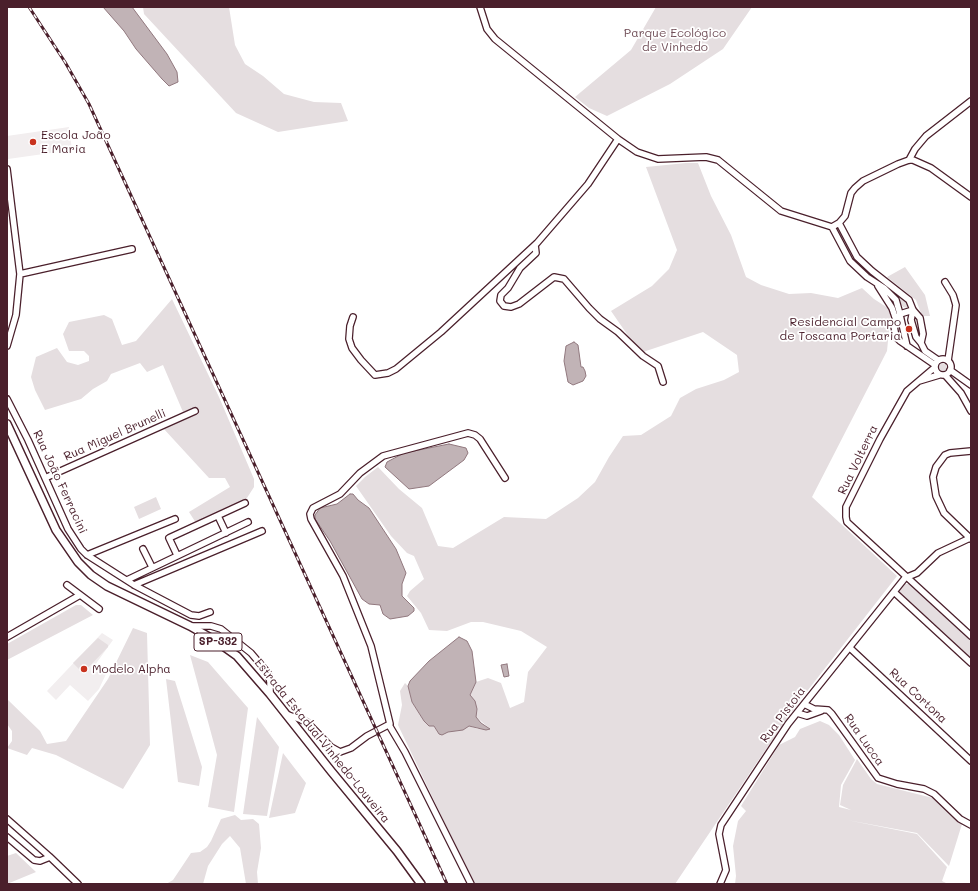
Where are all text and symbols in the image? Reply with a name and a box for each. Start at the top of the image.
park label: Parque Ecológico de Vinhedo [624,26,726,54]
place label: Escola João E Maria [41,128,111,156]
marker: Escola João E Maria [28,137,38,147]
place label: Residencial Campo de Toscana Portaria [780,315,901,343]
marker: Residencial Campo de Toscana Portaria [904,324,914,334]
street label: Rua Miguel Brunelli [62,406,168,464]
street label: Rua Volterra [835,423,881,497]
street label: Rua João Ferracini [30,428,90,536]
road number: SP-332 [194,633,242,651]
street label: Estrada Estadual Vinhedo-Louveira [251,656,393,826]
place label: Modelo Alpha [92,662,171,676]
marker: Modelo Alpha [79,664,89,674]
street label: Rua Cortona [886,666,950,726]
street label: Rua Pistoia [757,684,809,746]
street label: Rua Lucca [841,711,887,769]

